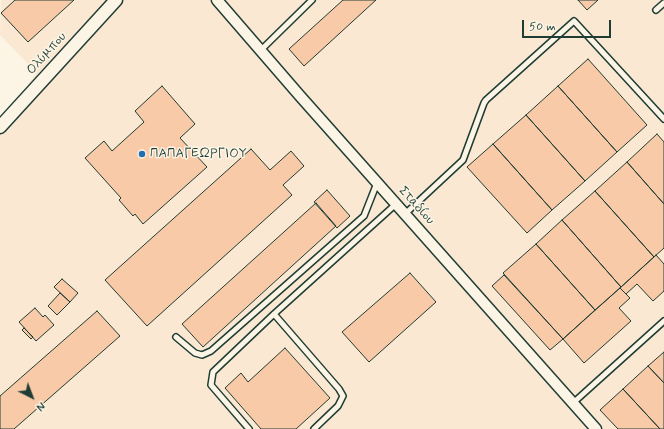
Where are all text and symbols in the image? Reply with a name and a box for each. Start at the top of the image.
scale bar [524,12,613,38]
text: 50 m [529,19,556,35]
street label: Ολύμπου [24,30,70,78]
place label: ΠΑΠΑΓΕΩΡΓΙΟΥ [150,146,247,162]
marker: ΠΑΠΑΓΕΩΡΓΙΟΥ [137,149,147,159]
street label: Σταδίου [395,184,437,228]
north arrow [12,377,52,417]
text: N [33,398,47,414]

